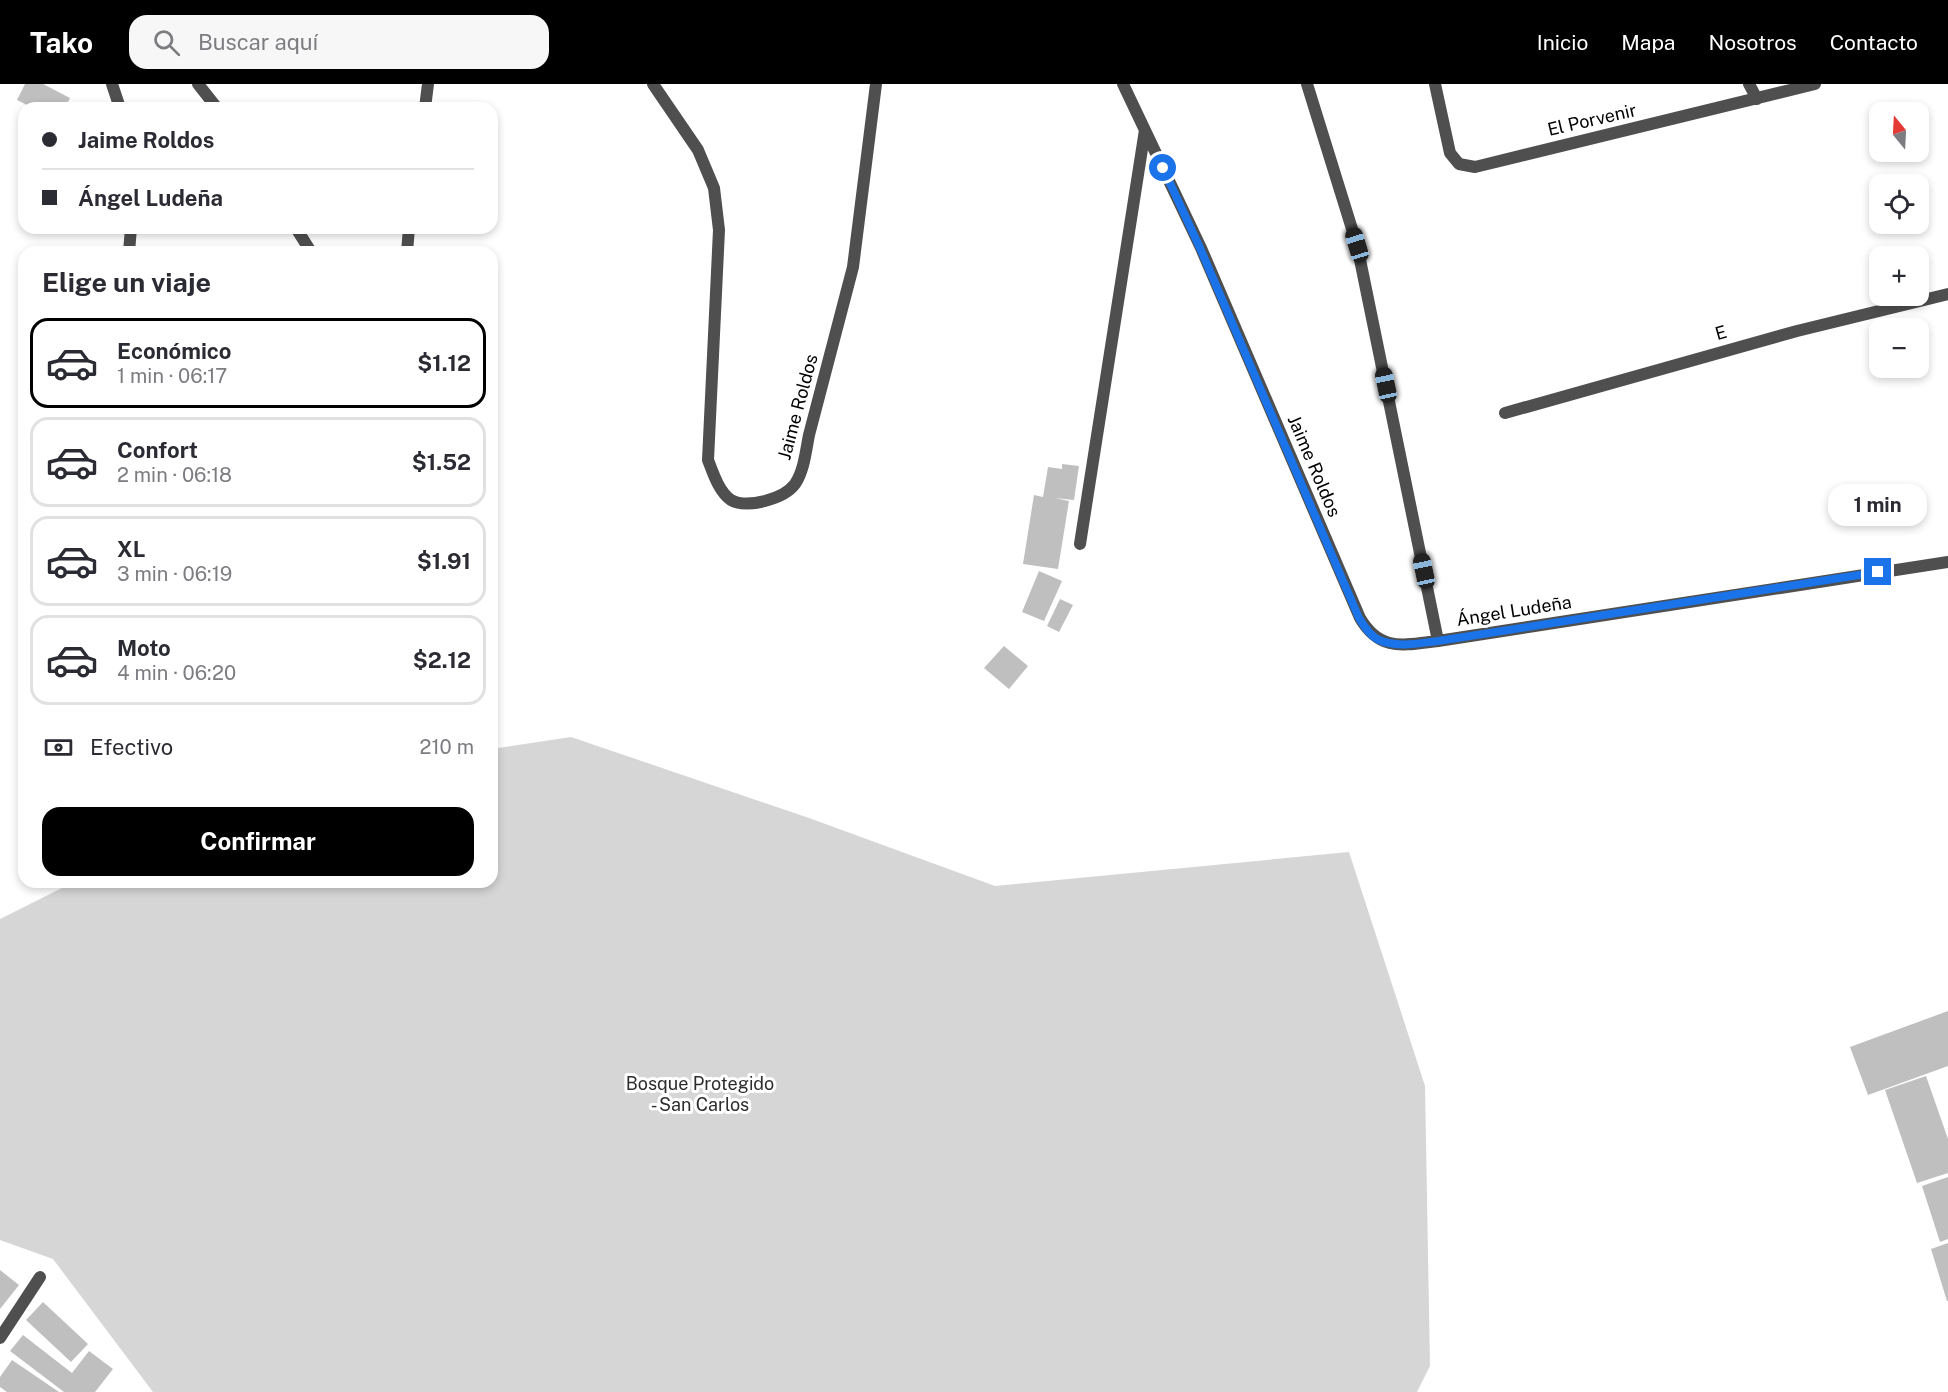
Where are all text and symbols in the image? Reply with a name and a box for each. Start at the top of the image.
search box [129,15,549,69]
text: Tako [30,26,93,59]
icon: search [150,26,183,59]
text: Buscar aquí [198,29,318,55]
text: Inicio [1537,30,1588,55]
text: Mapa [1621,30,1675,55]
text: Nosotros [1708,30,1797,55]
text: Contacto [1830,30,1918,55]
street label: El Porvenir [1545,99,1638,140]
north arrow [1869,102,1929,162]
map controls [1869,102,1929,378]
text: Jaime Roldos [78,127,214,153]
route start [1149,154,1176,181]
button: locate [1869,174,1929,234]
text: Ángel Ludeña [78,185,223,211]
car [1343,225,1371,265]
button: + [1869,246,1929,306]
text: Elige un viaje [42,266,211,298]
button: − [1869,318,1929,378]
street label: E [1713,321,1729,344]
icon: car [45,336,99,390]
text: Económico [117,338,232,364]
text: $1.12 [417,350,471,376]
street label: Jaime Roldos [773,352,822,462]
text: 1 min · 06:17 [117,364,227,388]
car [1373,366,1399,404]
street label: Jaime Roldos [1284,412,1345,520]
icon: car [45,435,99,489]
text: Confort [117,437,198,463]
text: $1.52 [412,449,471,475]
text: 2 min · 06:18 [117,463,232,487]
callout: 1 min [1828,485,1928,527]
text: 1 min [1853,493,1902,517]
icon: car [45,534,99,588]
text: XL [117,536,145,562]
text: $1.91 [417,548,471,574]
car [1411,552,1437,590]
route end [1864,558,1891,585]
text: 3 min · 06:19 [117,562,232,586]
street label: Ángel Ludeña [1455,590,1573,630]
icon: car [45,633,99,687]
text: Moto [117,635,171,661]
text: $2.12 [413,647,471,673]
text: 4 min · 06:20 [117,661,236,685]
icon: cash [42,731,75,764]
text: Efectivo [90,734,173,760]
text: 210 m [420,735,474,759]
button: Confirmar [42,807,474,876]
park label: Bosque Protegido - San Carlos [626,1073,774,1115]

